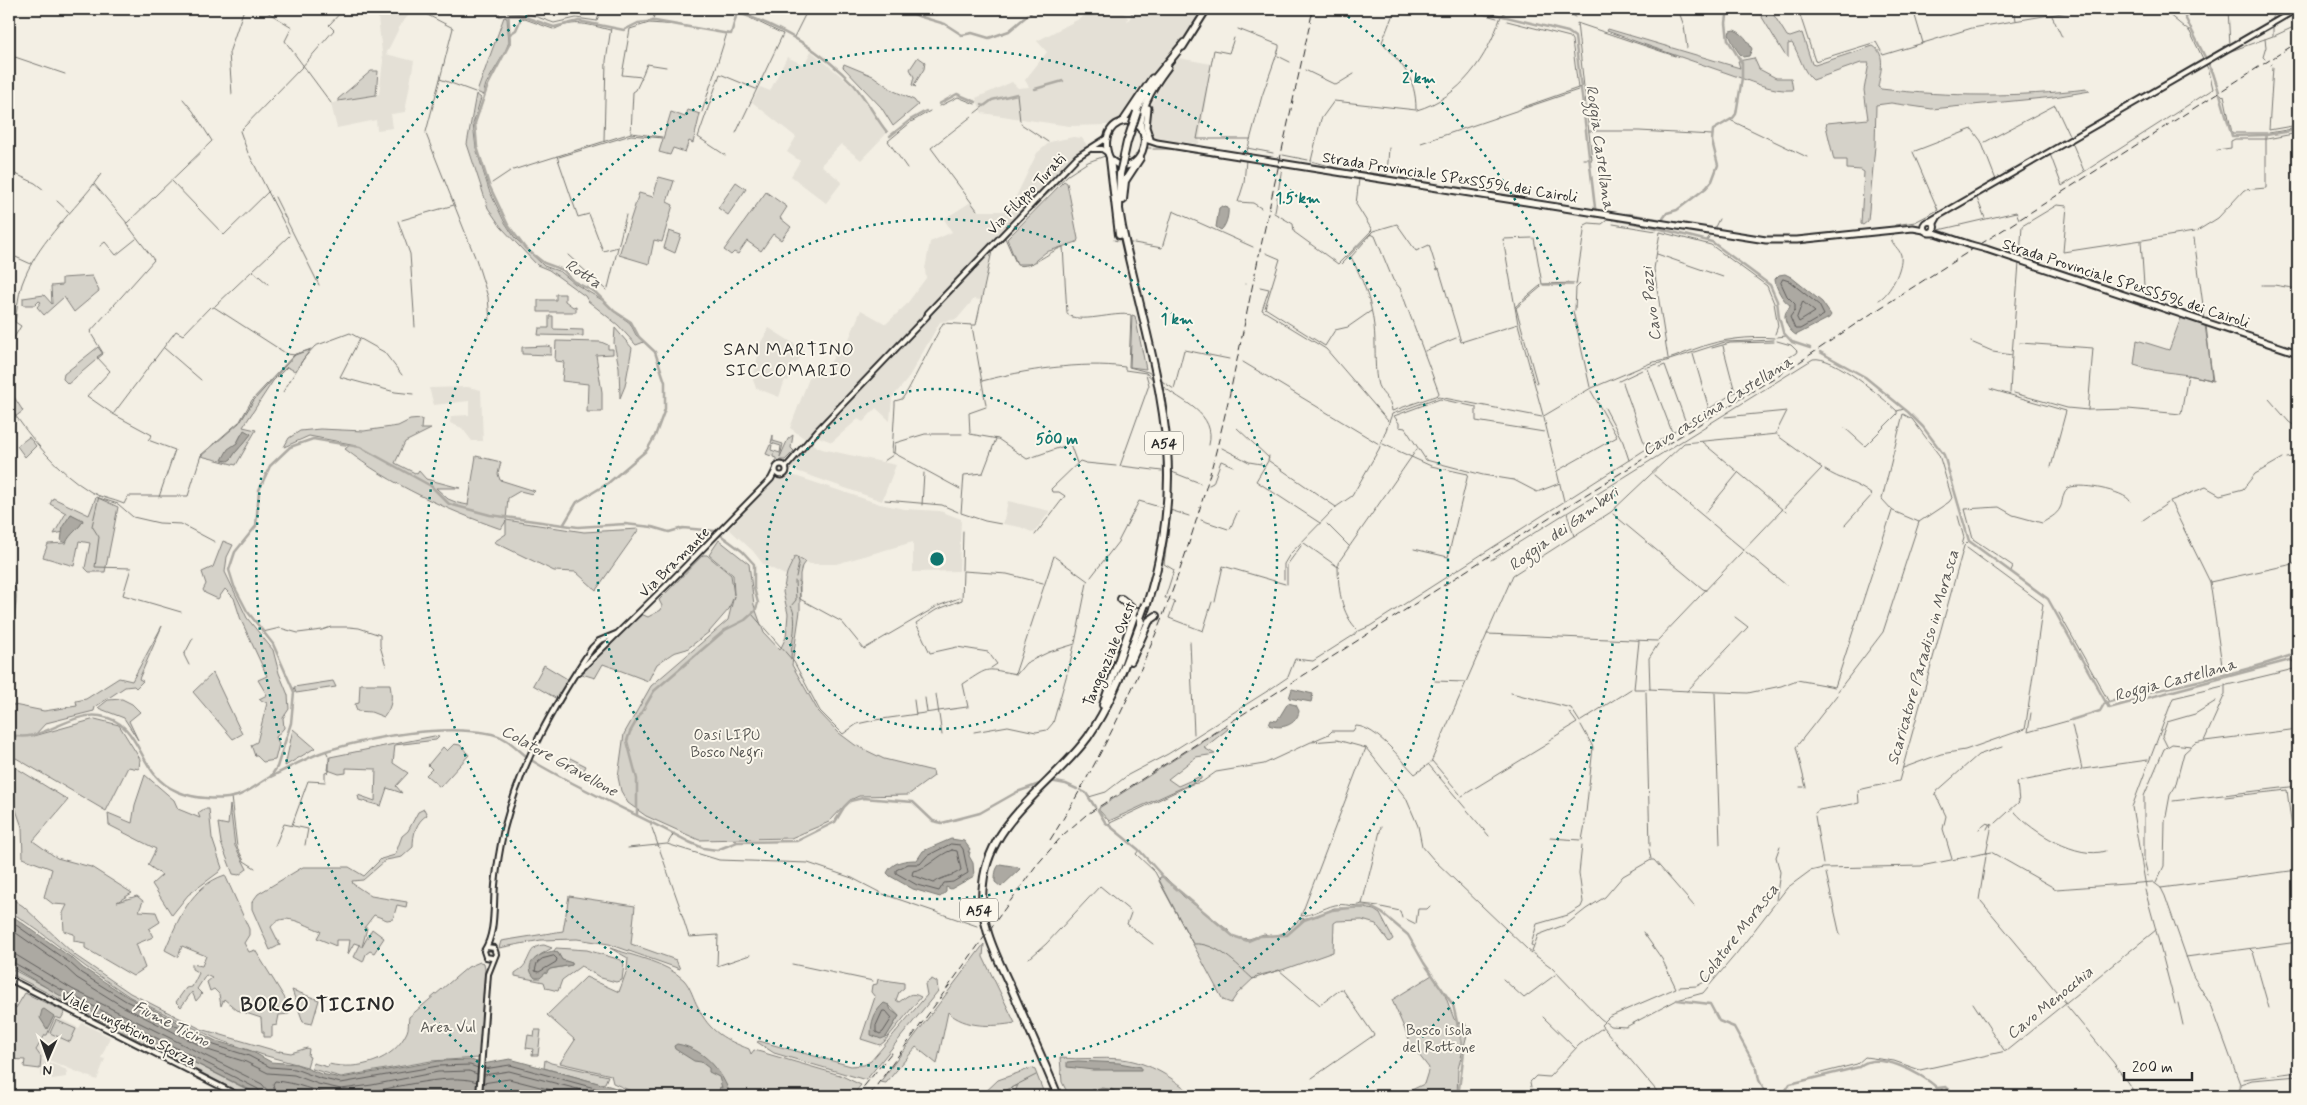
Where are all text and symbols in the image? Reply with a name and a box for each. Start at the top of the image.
text: 2 km [1402,69,1436,89]
water label: Roggia Castellana [1578,84,1619,212]
street label: Strada Provinciale SPexSS596 dei Cairoli [1321,148,1579,208]
street label: Via Filippo Turati [983,150,1071,240]
text: 1.5 km [1276,189,1320,209]
street label: Strada Provinciale SPexSS596 dei Cairoli [2000,235,2252,333]
water label: Rotta [561,255,605,294]
water label: Cavo Pozzi [1636,264,1666,342]
text: 1 km [1161,310,1193,330]
district label: SAN MARTINO SICCOMARIO [723,338,855,383]
water label: Cavo cascina Castellana [1639,351,1798,461]
text: 500 m [1036,430,1078,450]
road number: A54 [1145,432,1183,454]
water label: Roggia dei Gamberi [1505,481,1625,578]
street label: Via Bramante [635,523,715,603]
water label: Scaricatore Paradiso in Morasca [1883,547,1964,767]
centre of rings [928,550,946,568]
street label: Tangenziale Ovest [1079,598,1142,710]
water label: Roggia Castellana [2112,654,2240,709]
water label: Colatore Gravellone [497,721,622,802]
park label: Oasi LIPU Bosco Negri [691,726,763,764]
water label: Colatore Morasca [1693,880,1784,988]
road number: A54 [960,898,998,922]
water label: Cavo Menocchia [2002,962,2098,1044]
street label: Viale Lungoticino Sforza [56,986,200,1074]
district label: BORGO TICINO [240,992,396,1019]
water label: Fiume Ticino [130,996,214,1053]
park label: Area Vul [420,1018,476,1038]
park label: Bosco isola del Rottone [1402,1021,1476,1058]
north arrow [22,1032,72,1082]
scale bar [2124,1050,2192,1082]
text: 200 m [2132,1058,2173,1078]
text: N [43,1061,53,1079]

